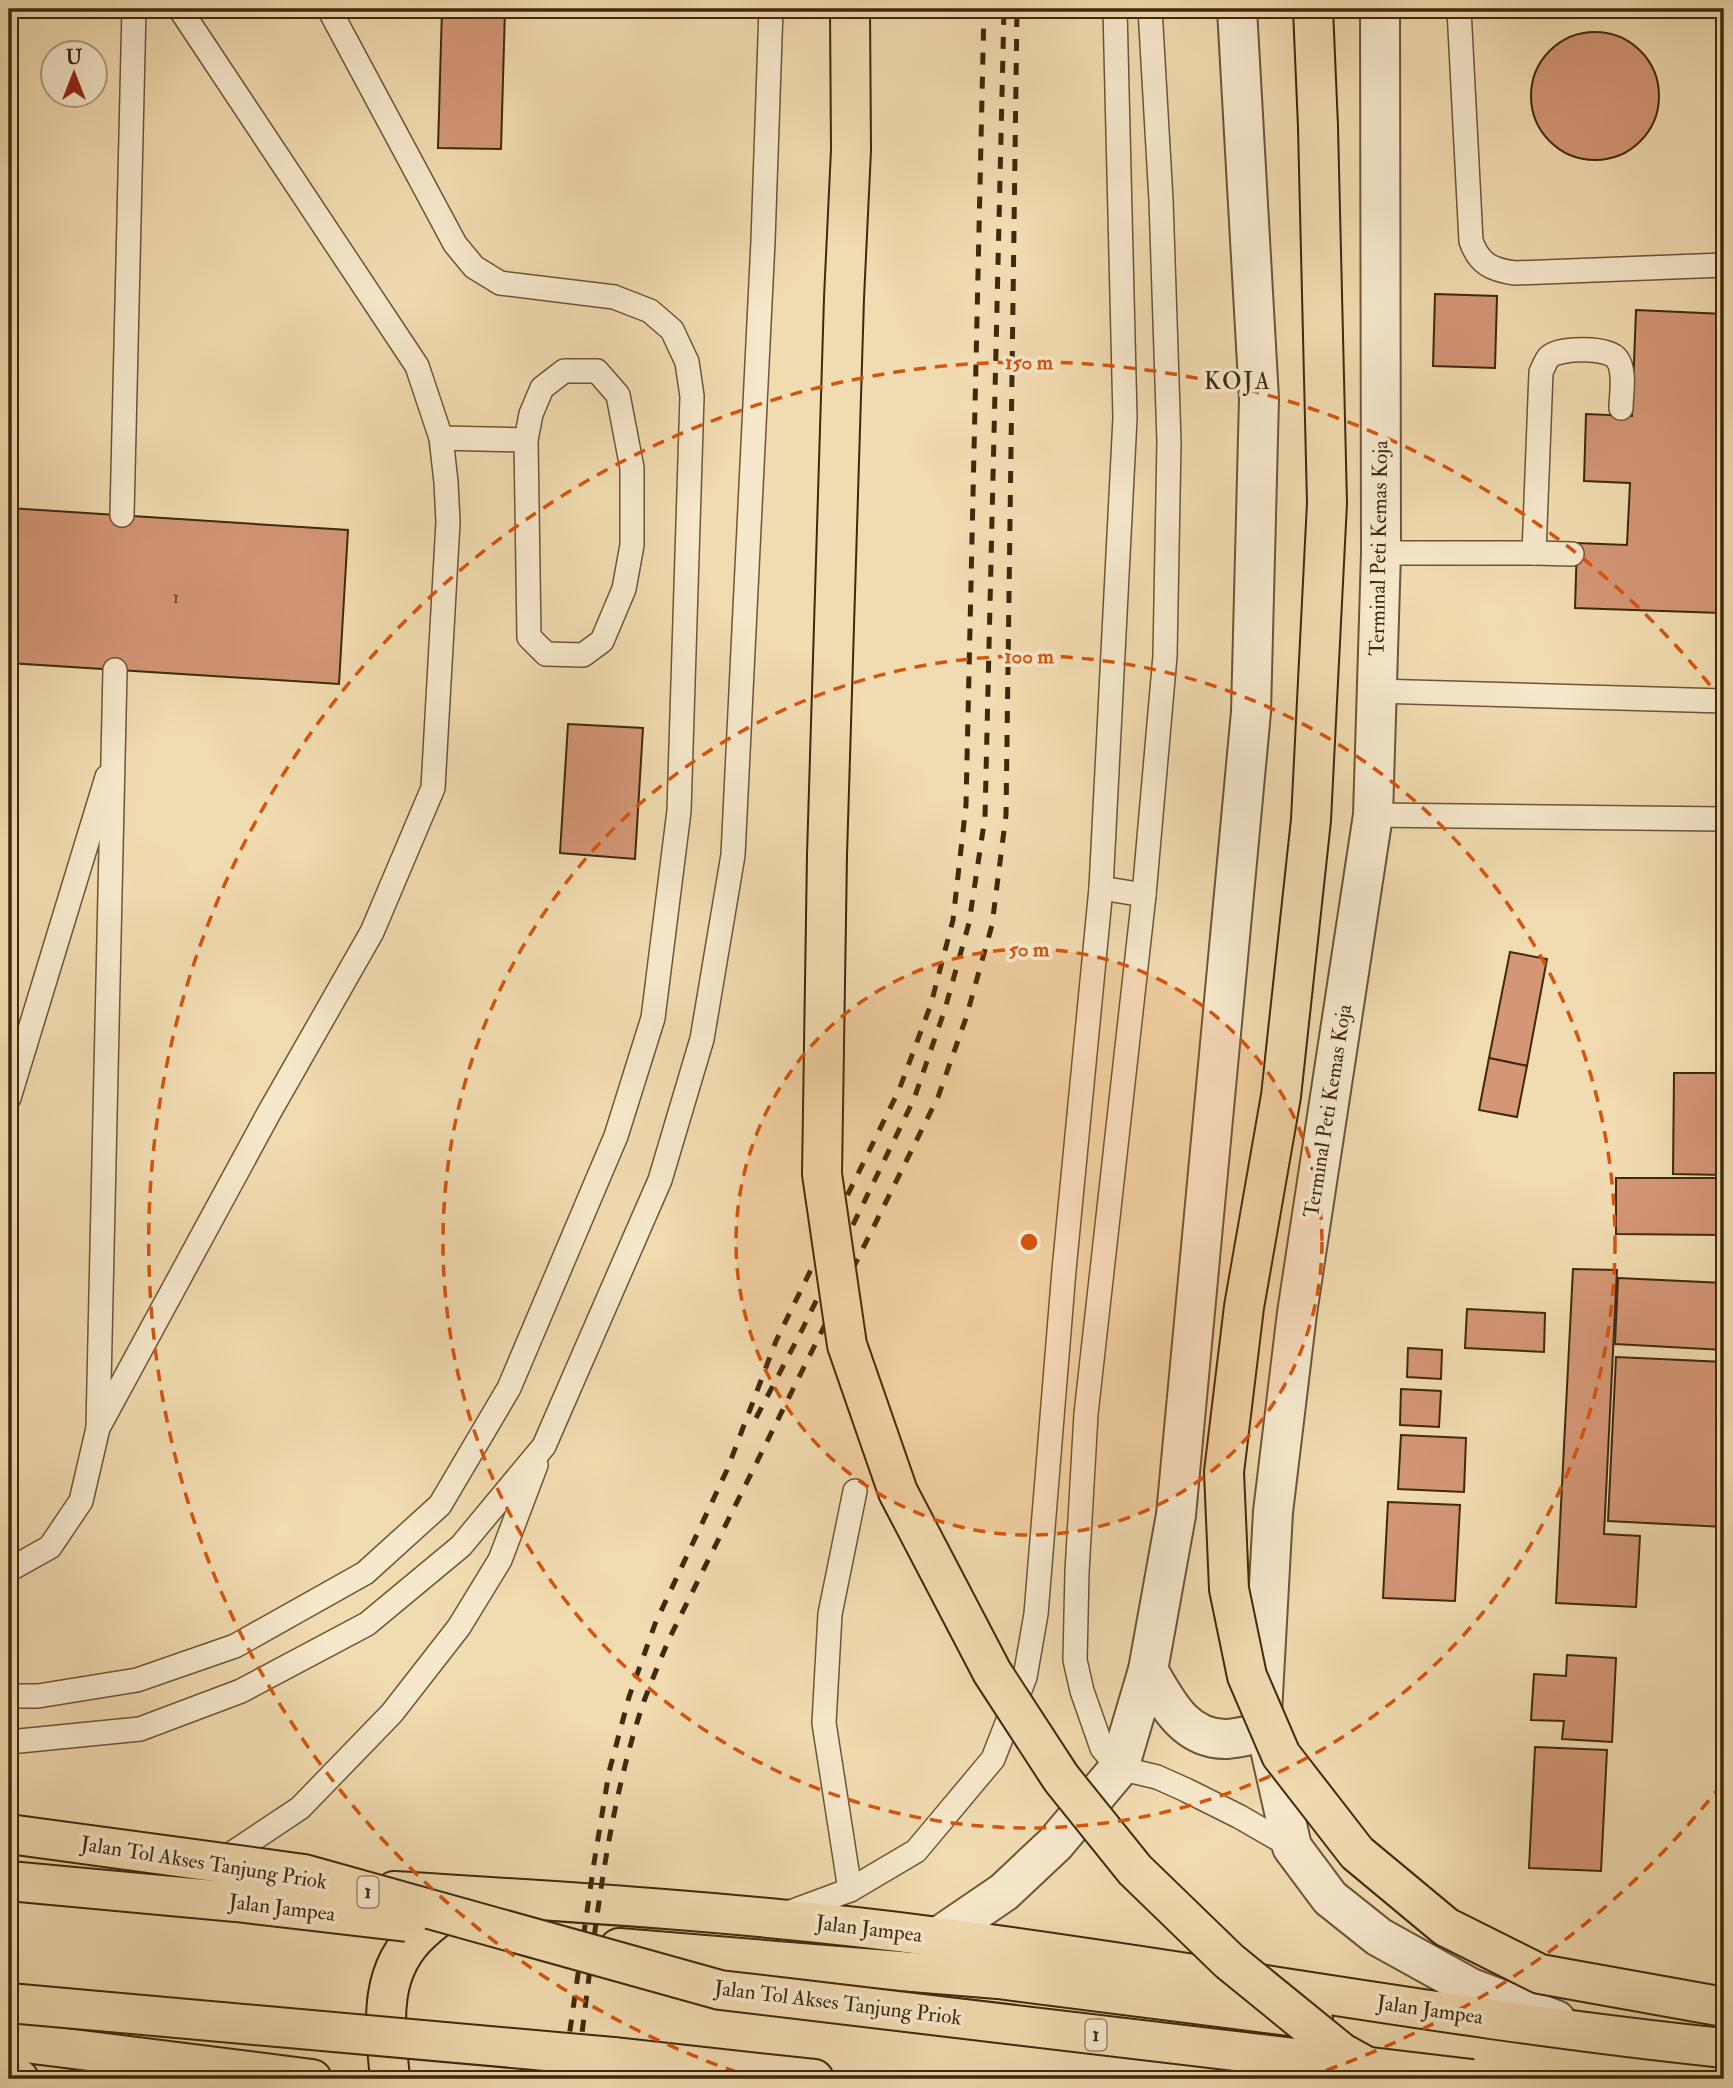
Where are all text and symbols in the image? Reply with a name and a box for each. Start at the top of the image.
north arrow [38,38,108,108]
text: U [66,46,82,70]
text: 150 m [1005,349,1054,376]
district label: KOJA [1204,366,1272,397]
street label: Terminal Peti Kemas Koja [1364,440,1394,656]
house number: 1 [173,586,179,609]
text: 100 m [1004,643,1055,670]
text: 50 m [1009,936,1050,963]
street label: Terminal Peti Kemas Koja [1298,1002,1358,1220]
centre of rings [1017,1230,1041,1254]
street label: Jalan Tol Akses Tanjung Priok [78,1830,329,1896]
road number: 1 [358,1876,378,1908]
street label: Jalan Jampea [226,1888,337,1928]
street label: Jalan Jampea [813,1909,924,1949]
street label: Jalan Tol Akses Tanjung Priok [712,1974,963,2032]
street label: Jalan Jampea [1374,1989,1485,2031]
road number: 1 [1086,2020,1106,2050]

